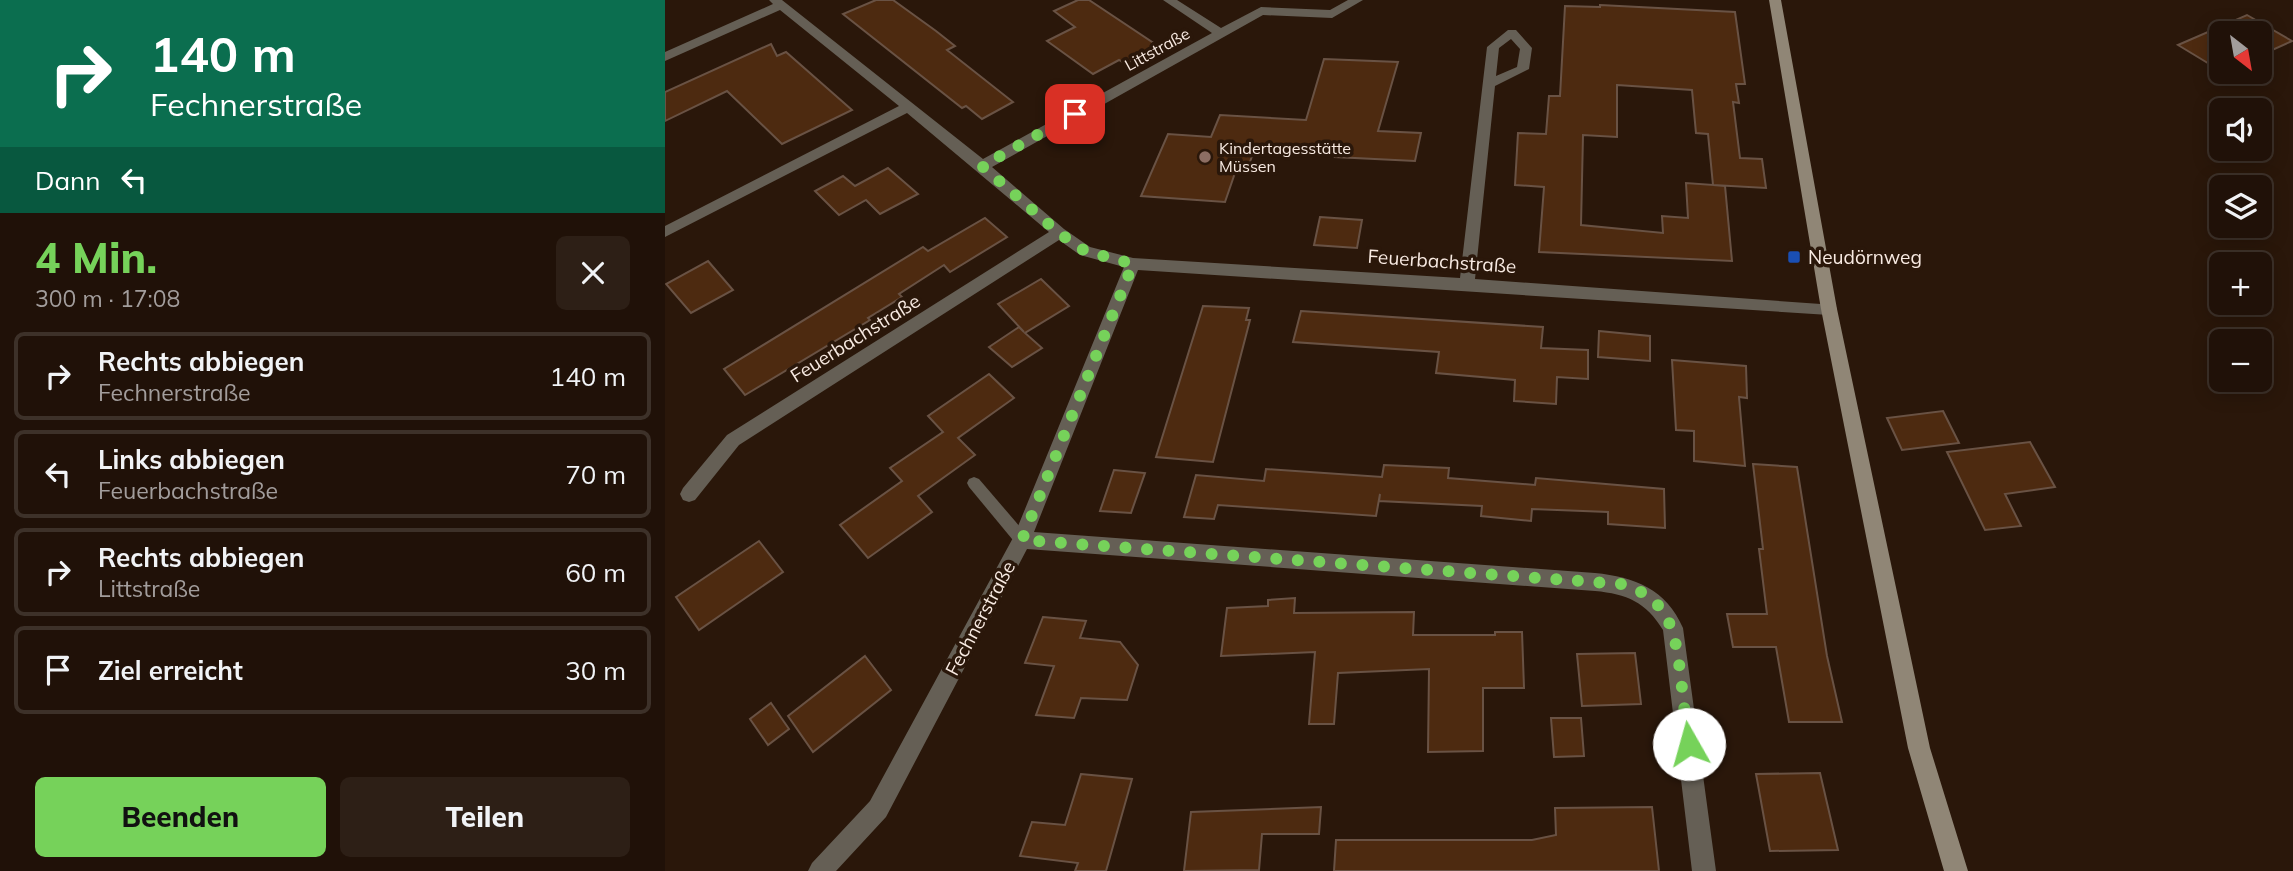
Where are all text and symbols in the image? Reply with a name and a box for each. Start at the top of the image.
north arrow [2209,21,2271,84]
map controls [2209,21,2272,392]
text: 140 m [150,23,296,84]
street label: Littstraße [1121,23,1193,75]
icon: right [35,28,126,119]
text: Fechnerstraße [150,84,362,124]
pin [1045,84,1105,144]
icon: arrive [1056,95,1094,133]
button: sound [2209,98,2272,161]
place label: Kindertagesstätte Müssen [1219,138,1351,176]
marker: Kindertagesstätte Müssen [1197,149,1213,165]
icon: left [115,161,153,199]
text: Dann [35,164,101,197]
button: layers [2209,175,2272,238]
text: 4 Min. [35,231,157,284]
button: close [556,236,630,310]
street label: Feuerbachstraße [1367,244,1517,278]
place label: Neudörnweg [1808,245,1922,269]
marker: Neudörnweg [1786,249,1802,265]
button: + [2209,252,2272,315]
text: 300 m · 17:08 [35,284,180,313]
street label: Feuerbachstraße [786,288,924,388]
button: − [2209,329,2272,392]
text: Rechts abbiegen [98,345,304,378]
icon: right [39,357,77,395]
text: 140 m [550,360,626,393]
text: Fechnerstraße [98,378,251,407]
text: Links abbiegen [98,443,285,476]
icon: left [39,455,77,493]
text: 70 m [565,458,626,491]
text: Feuerbachstraße [98,476,278,505]
text: Rechts abbiegen [98,541,304,574]
icon: right [39,553,77,591]
text: 60 m [565,556,626,589]
street label: Fechnerstraße [940,557,1020,679]
text: Littstraße [98,574,200,603]
icon: arrive [39,651,77,689]
text: Ziel erreicht [98,654,243,687]
text: 30 m [565,654,626,687]
position arrow [1652,707,1726,781]
button: Beenden [35,777,326,857]
button: Teilen [340,777,630,857]

